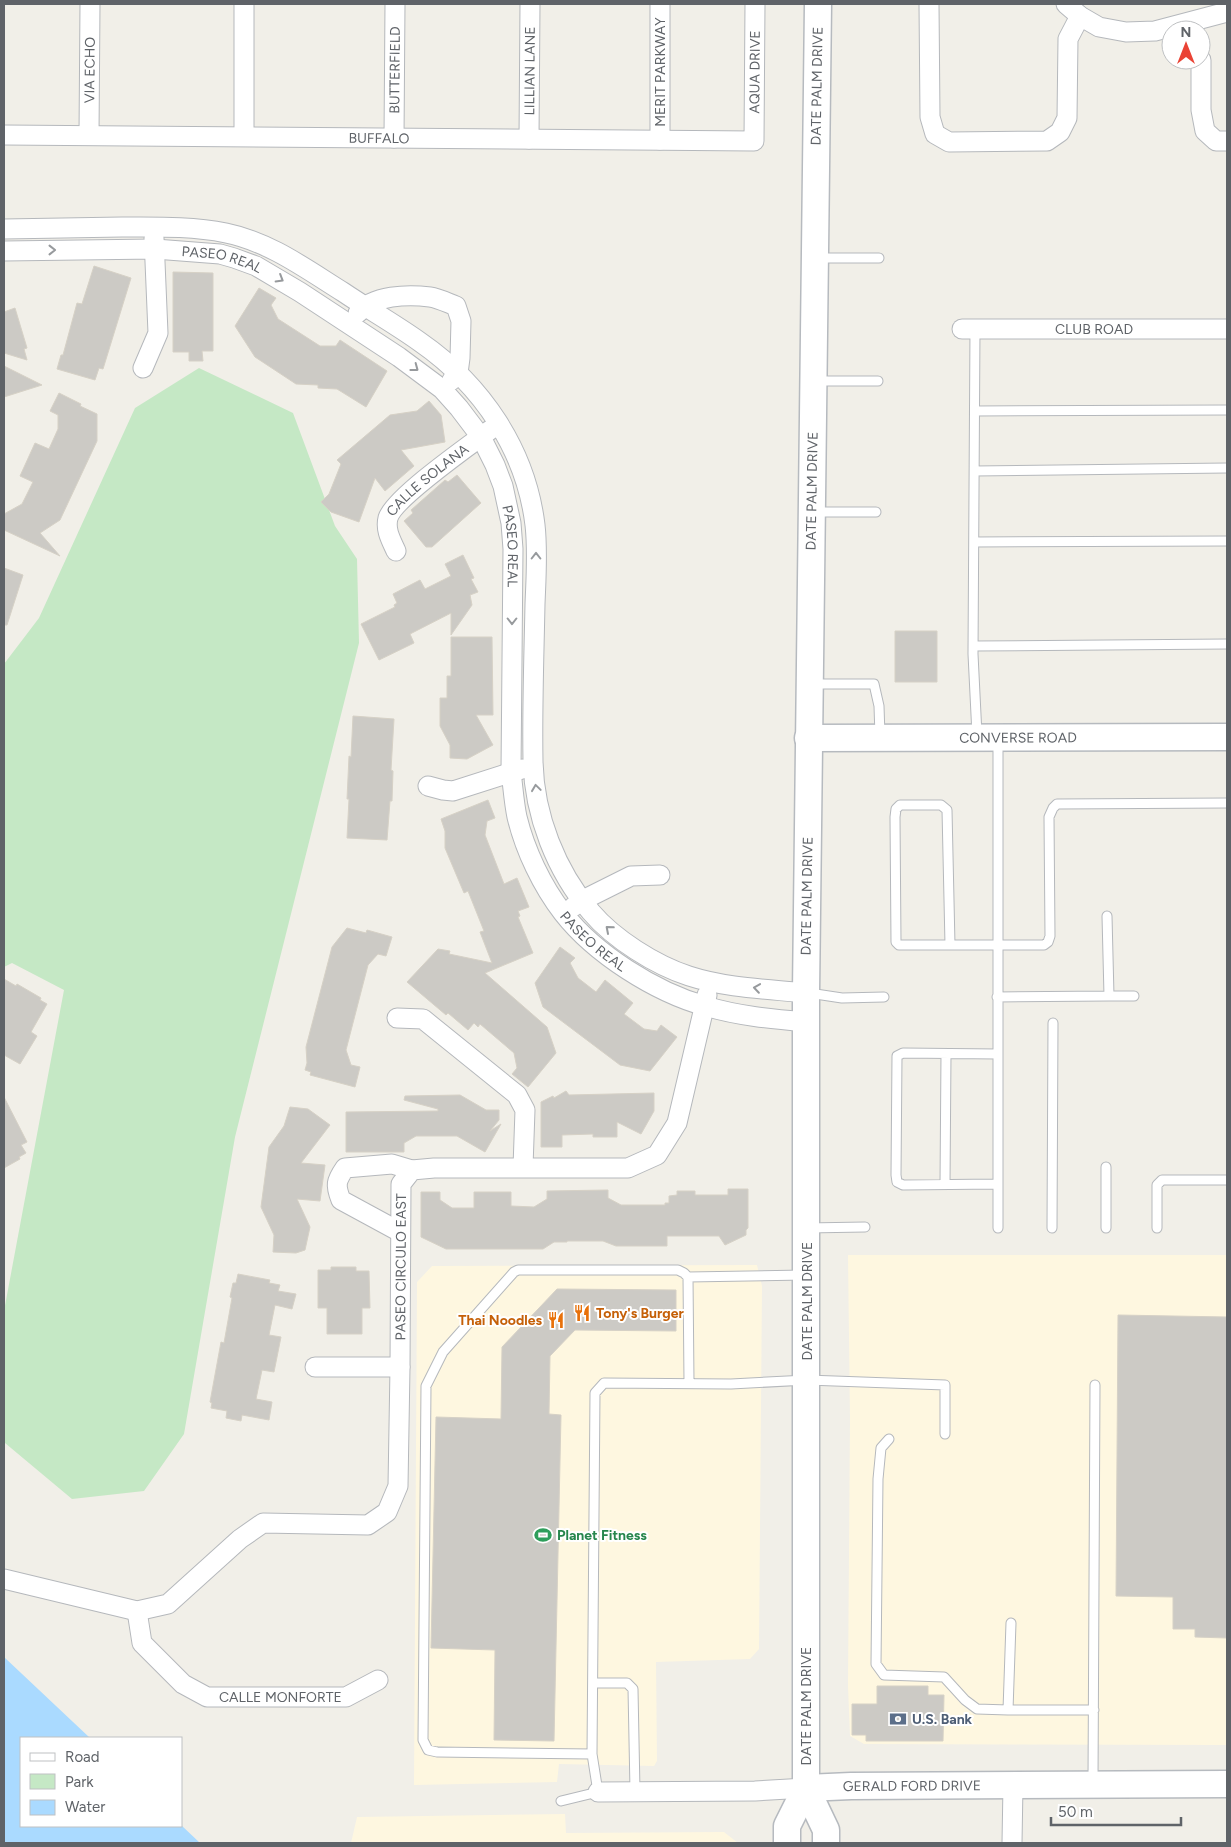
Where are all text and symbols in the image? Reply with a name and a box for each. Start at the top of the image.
street label: MERIT PARKWAY [652,17,669,127]
north arrow [1161,20,1211,70]
text: N [1181,24,1191,41]
street label: BUTTERFIELD [386,26,403,114]
street label: LILLIAN LANE [521,26,538,116]
street label: DATE PALM DRIVE [807,26,827,146]
street label: AQUA DRIVE [746,30,763,114]
street label: VIA ECHO [81,37,98,103]
street label: BUFFALO [348,129,410,147]
street label: PASEO REAL [181,243,266,277]
one-way arrow [49,245,57,255]
one-way arrow [274,272,283,282]
street label: CLUB ROAD [1055,321,1133,338]
one-way arrow [409,363,418,371]
street label: DATE PALM DRIVE [802,431,822,551]
street label: CALLE SOLANA [383,440,472,519]
street label: PASEO REAL [499,503,522,588]
one-way arrow [531,551,541,559]
one-way arrow [507,617,518,625]
street label: CONVERSE ROAD [959,729,1077,746]
one-way arrow [532,784,542,792]
street label: DATE PALM DRIVE [797,836,817,956]
street label: PASEO REAL [556,908,630,975]
one-way arrow [606,926,615,935]
one-way arrow [753,983,761,994]
street label: PASEO CIRCULO EAST [392,1193,409,1340]
street label: DATE PALM DRIVE [799,1242,816,1360]
restaurant icon: Tony's Burger [572,1303,592,1323]
place label: Tony's Burger [596,1305,684,1322]
restaurant icon: Thai Noodles [546,1310,566,1330]
place label: Thai Noodles [458,1312,542,1329]
sports icon: Planet Fitness [533,1525,553,1545]
place label: Planet Fitness [557,1527,647,1544]
street label: DATE PALM DRIVE [798,1647,815,1765]
street label: CALLE MONFORTE [219,1689,342,1706]
bank icon: U.S. Bank [888,1709,908,1729]
place label: U.S. Bank [912,1711,973,1728]
legend [20,1737,182,1827]
text: Road [65,1748,100,1766]
text: Park [65,1773,94,1791]
street label: GERALD FORD DRIVE [843,1777,981,1795]
scale bar [1051,1794,1181,1826]
text: Water [65,1798,105,1816]
text: 50 m [1058,1803,1093,1821]

